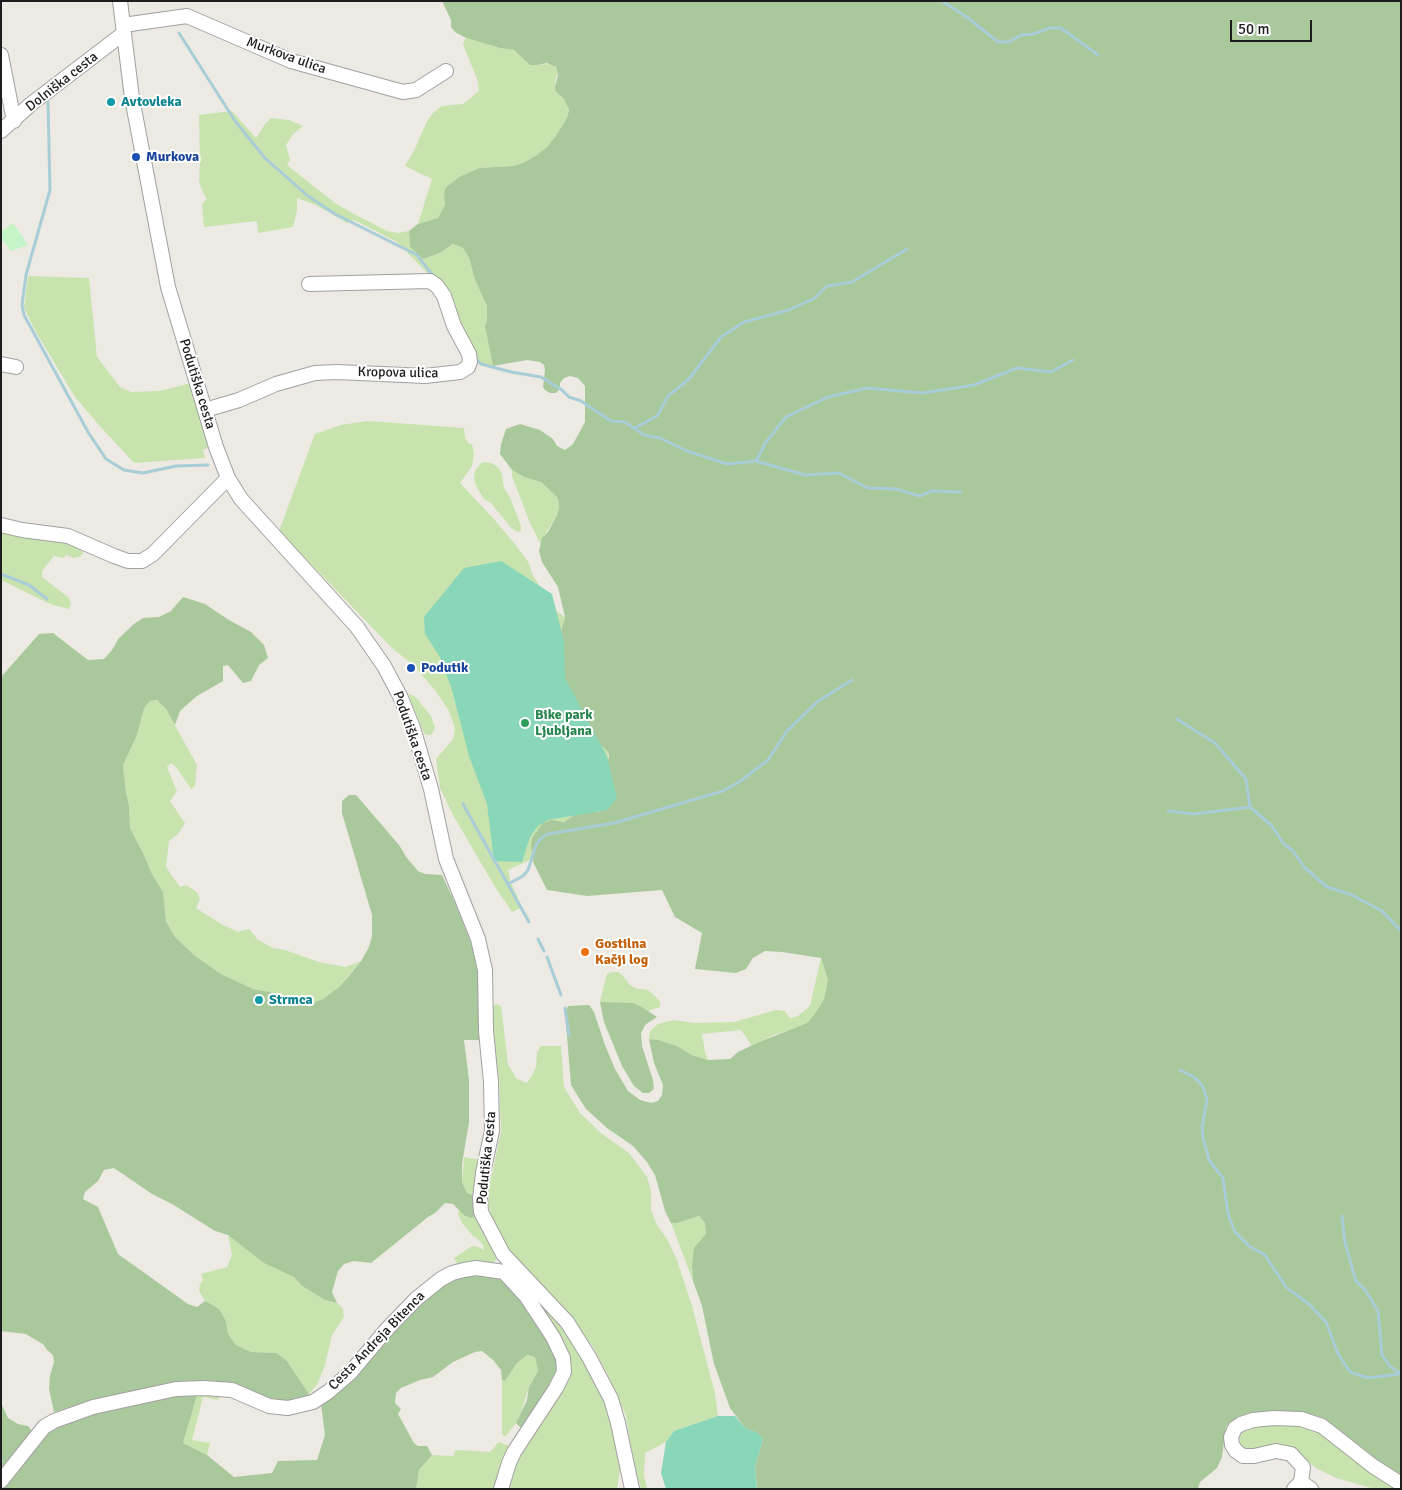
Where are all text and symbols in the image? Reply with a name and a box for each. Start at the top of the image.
scale bar [1232,10,1314,42]
text: 50 m [1238,20,1269,38]
street label: Murkova ulica [244,34,328,78]
street label: Dolniška cesta [23,49,101,115]
place label: Avtovleka [121,94,182,110]
marker: Avtovleka [105,96,117,108]
place label: Murkova [146,149,199,165]
marker: Murkova [130,151,142,163]
street label: Podutiška cesta [175,337,219,431]
street label: Kropova ulica [357,364,439,382]
place label: Podutik [421,660,468,676]
marker: Podutik [405,662,417,674]
street label: Podutiška cesta [389,689,435,783]
place label: Bike park Ljubljana [535,707,592,740]
marker: Bike park Ljubljana [519,717,531,729]
place label: Gostilna Kačji log [595,936,648,969]
marker: Gostilna Kačji log [579,946,591,958]
place label: Strmca [269,992,313,1008]
marker: Strmca [253,994,265,1006]
street label: Podutiška cesta [474,1111,500,1205]
street label: Cesta Andreja Bitenca [325,1288,429,1394]

